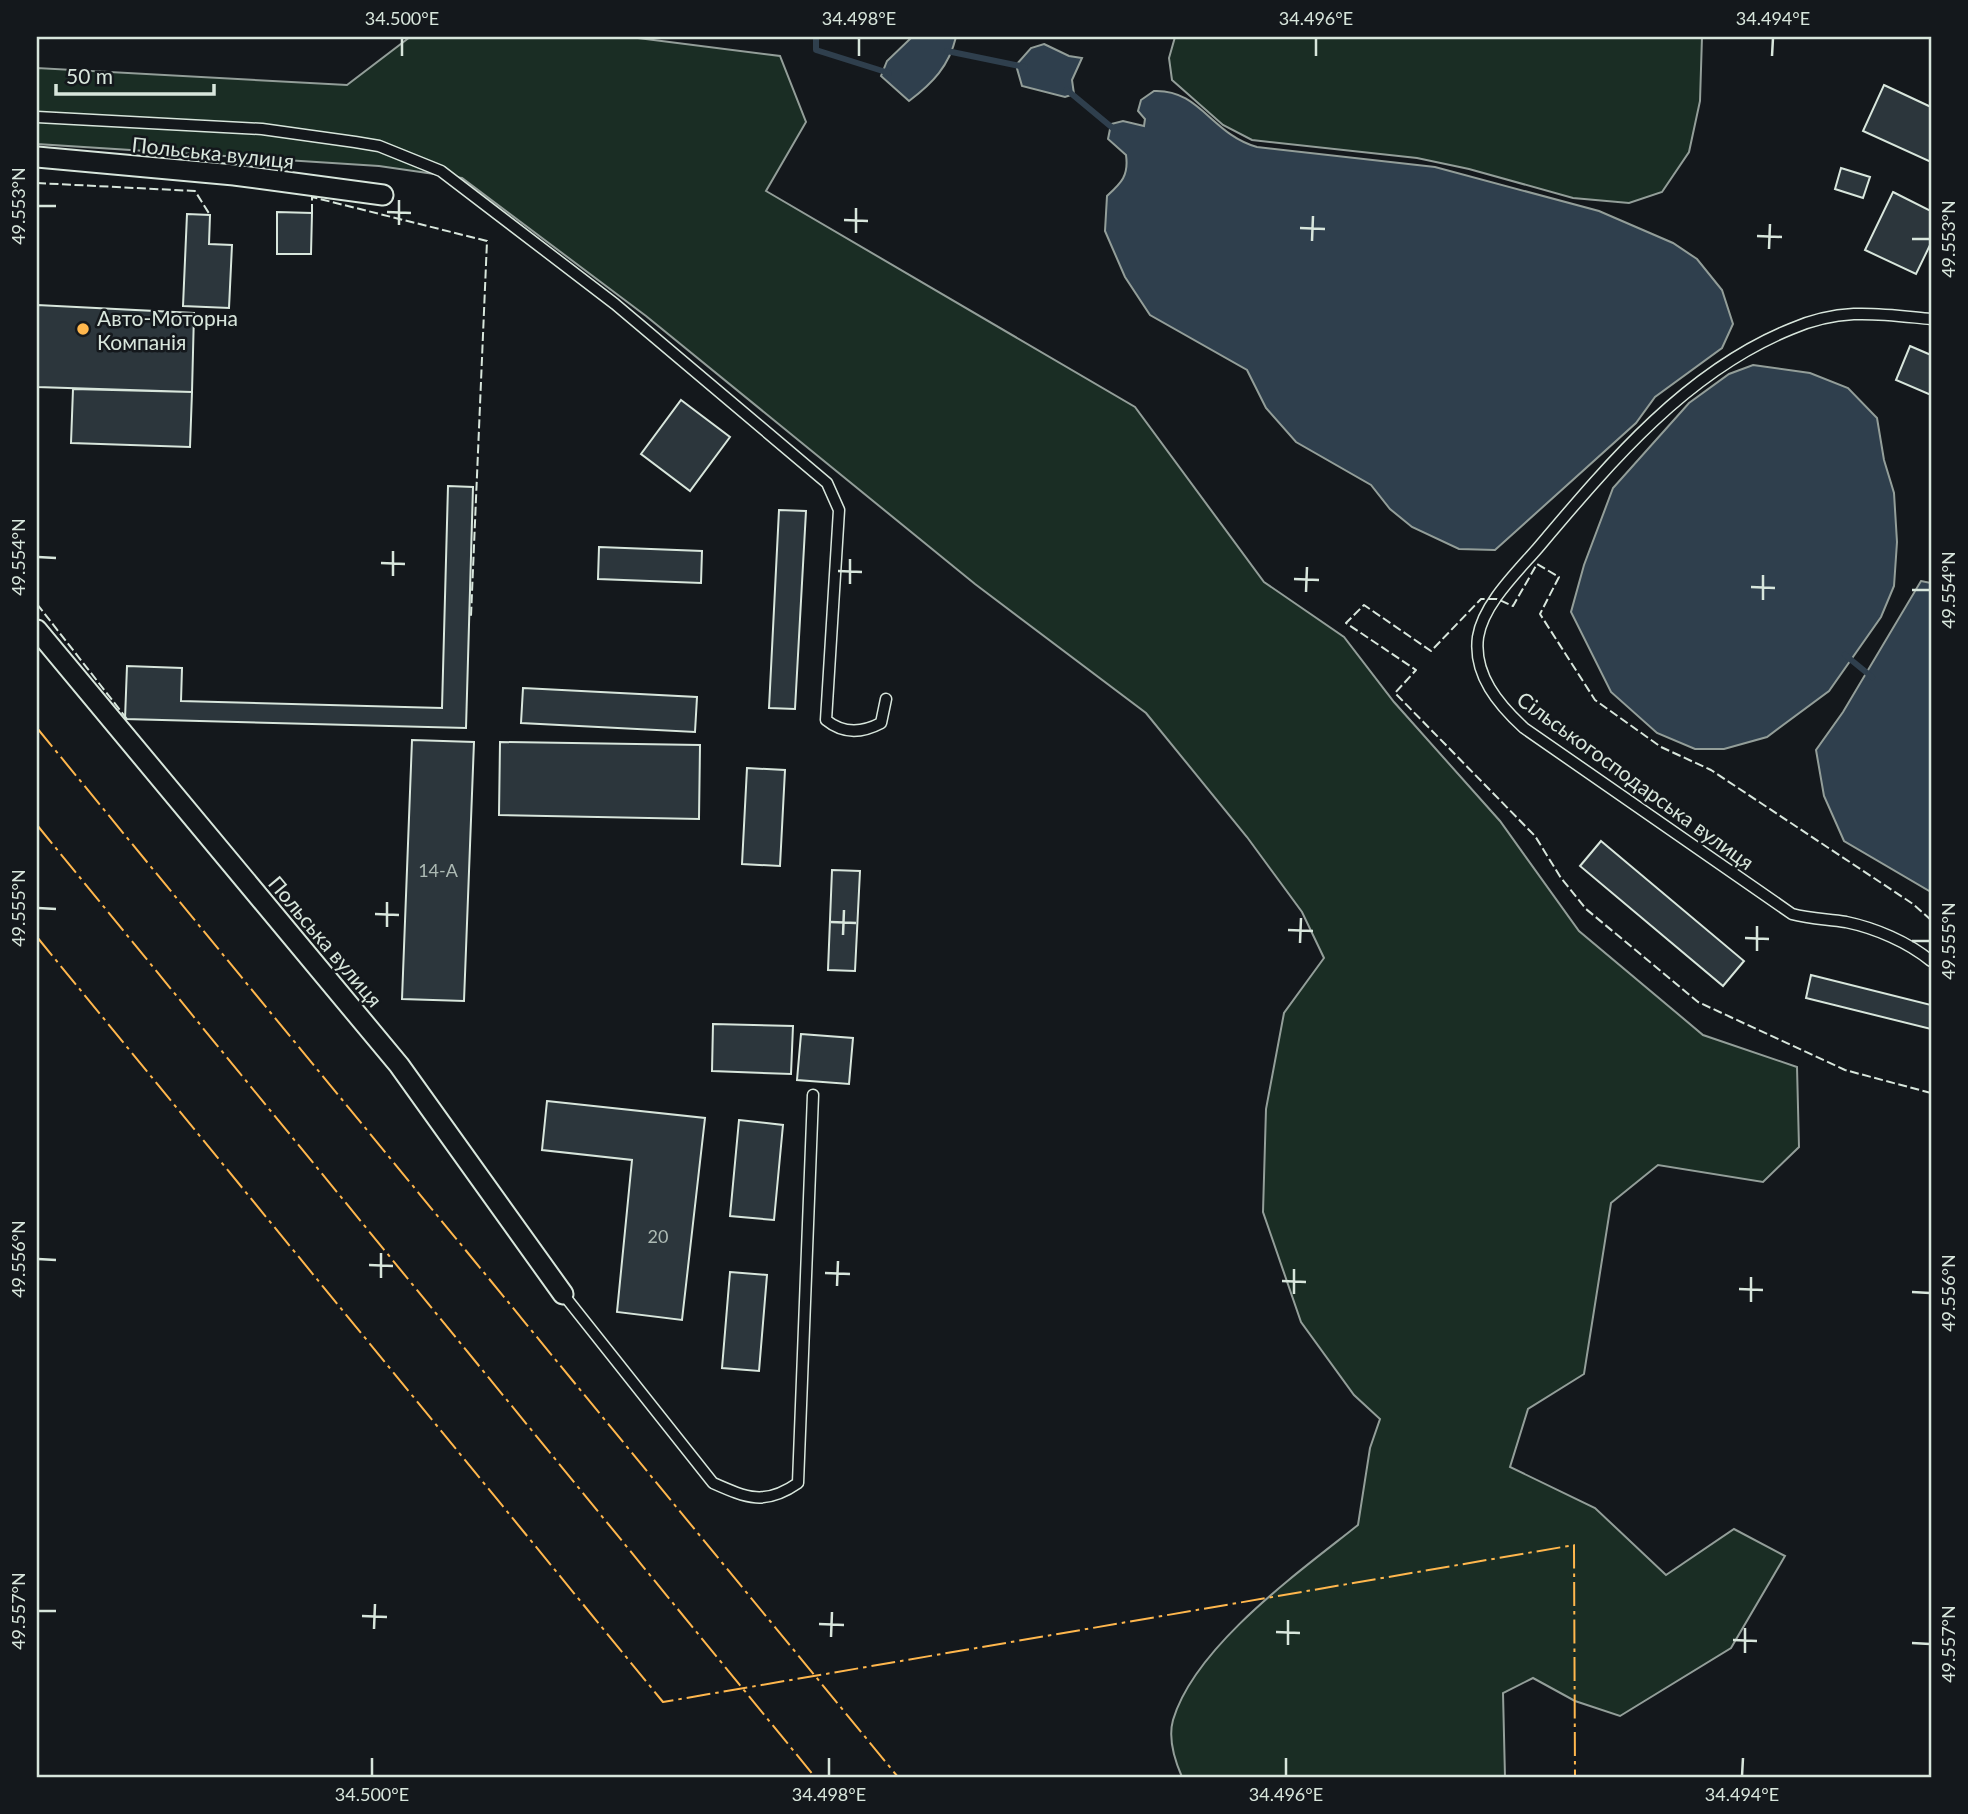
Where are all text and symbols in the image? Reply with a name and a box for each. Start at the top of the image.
text: 34.500°E [365,7,439,29]
text: 34.498°E [822,7,896,29]
text: 34.496°E [1279,7,1353,29]
text: 34.494°E [1736,7,1810,29]
scale bar [56,52,214,96]
text: 50 m [66,63,113,88]
street label: Польська вулиця [131,131,295,173]
text: 49.553°N [7,167,29,245]
text: 49.553°N [1937,200,1959,278]
place label: Авто-Моторна Компанія [97,305,238,354]
marker: Авто-Моторна Компанія [75,321,91,337]
text: 49.554°N [7,518,29,596]
text: 49.554°N [1937,551,1959,629]
street label: Сільськогосподарська вулиця [1513,686,1759,874]
house number: 14-А [418,859,459,881]
text: 49.555°N [7,869,29,947]
street label: Польська вулиця [264,870,388,1012]
text: 49.555°N [1937,902,1959,980]
text: 49.556°N [7,1220,29,1298]
house number: 20 [648,1225,668,1247]
text: 49.556°N [1937,1254,1959,1332]
text: 49.557°N [7,1572,29,1650]
text: 49.557°N [1937,1605,1959,1683]
text: 34.500°E [335,1783,409,1805]
text: 34.498°E [792,1783,866,1805]
text: 34.496°E [1249,1783,1323,1805]
text: 34.494°E [1705,1783,1779,1805]

